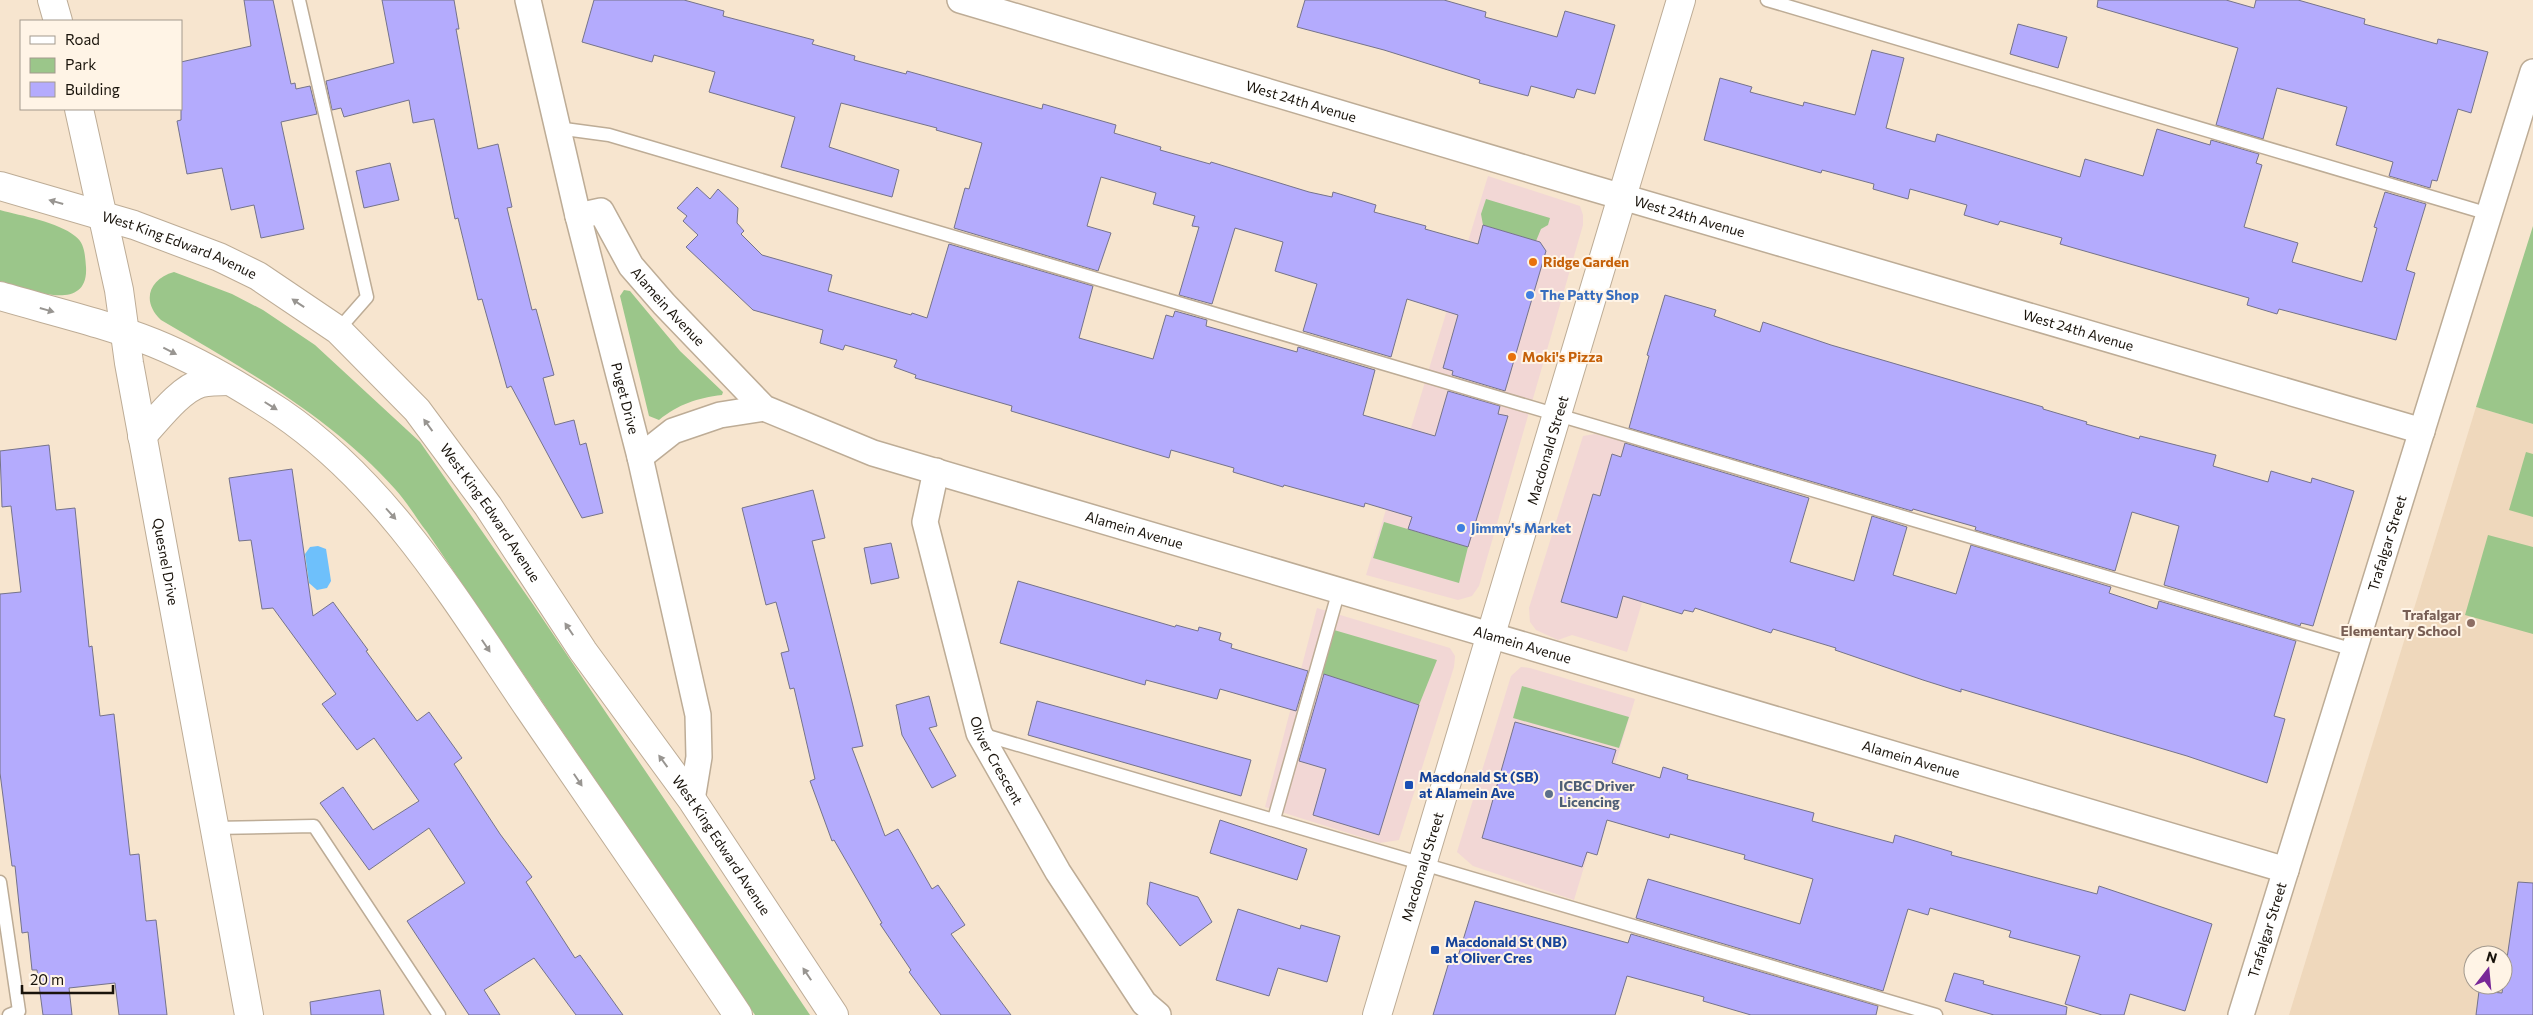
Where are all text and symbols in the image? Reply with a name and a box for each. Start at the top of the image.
legend [20,20,182,110]
text: Road [65,30,100,48]
text: Park [65,55,96,73]
street label: West 24th Avenue [1244,77,1359,126]
text: Building [65,80,120,98]
street label: West 24th Avenue [1632,192,1747,240]
one-way arrow [48,198,63,206]
street label: West King Edward Avenue [100,207,260,282]
place label: Ridge Garden [1543,253,1629,270]
marker: Ridge Garden [1527,256,1539,268]
street label: Alamein Avenue [628,263,709,349]
place label: The Patty Shop [1540,286,1639,303]
marker: The Patty Shop [1524,289,1536,301]
one-way arrow [291,298,305,308]
one-way arrow [39,306,54,314]
street label: West 24th Avenue [2021,306,2136,354]
one-way arrow [162,347,177,355]
place label: Moki's Pizza [1522,348,1603,365]
marker: Moki's Pizza [1506,351,1518,363]
street label: Puget Drive [608,360,643,436]
street label: Macdonald Street [1523,393,1572,507]
one-way arrow [264,402,277,411]
one-way arrow [423,418,433,432]
street label: West King Edward Avenue [437,440,544,585]
street label: Trafalgar Street [2364,493,2410,593]
street label: Alamein Avenue [1083,507,1185,552]
one-way arrow [385,508,397,520]
street label: Quesnel Drive [150,516,182,607]
place label: Jimmy's Market [1471,519,1571,536]
marker: Jimmy's Market [1455,522,1467,534]
place label: Trafalgar Elementary School [2341,606,2461,639]
marker: Trafalgar Elementary School [2465,617,2477,629]
one-way arrow [564,622,574,635]
street label: Alamein Avenue [1472,622,1574,667]
one-way arrow [481,639,491,653]
street label: Oliver Crescent [967,714,1027,808]
street label: Alamein Avenue [1860,736,1962,781]
one-way arrow [658,754,668,768]
place label: Macdonald St (SB) at Alamein Ave [1419,768,1539,801]
street label: West King Edward Avenue [669,772,775,918]
one-way arrow [573,773,583,787]
place label: ICBC Driver Licencing [1559,777,1635,810]
marker: Macdonald St (SB) at Alamein Ave [1403,779,1415,791]
marker: ICBC Driver Licencing [1543,788,1555,800]
street label: Macdonald Street [1397,810,1447,923]
street label: Trafalgar Street [2244,880,2290,980]
place label: Macdonald St (NB) at Oliver Cres [1445,933,1567,966]
marker: Macdonald St (NB) at Oliver Cres [1429,944,1441,956]
north arrow [2463,945,2513,995]
text: N [2484,947,2499,967]
scale bar [22,962,114,994]
one-way arrow [803,968,812,981]
text: 20 m [30,970,64,988]

